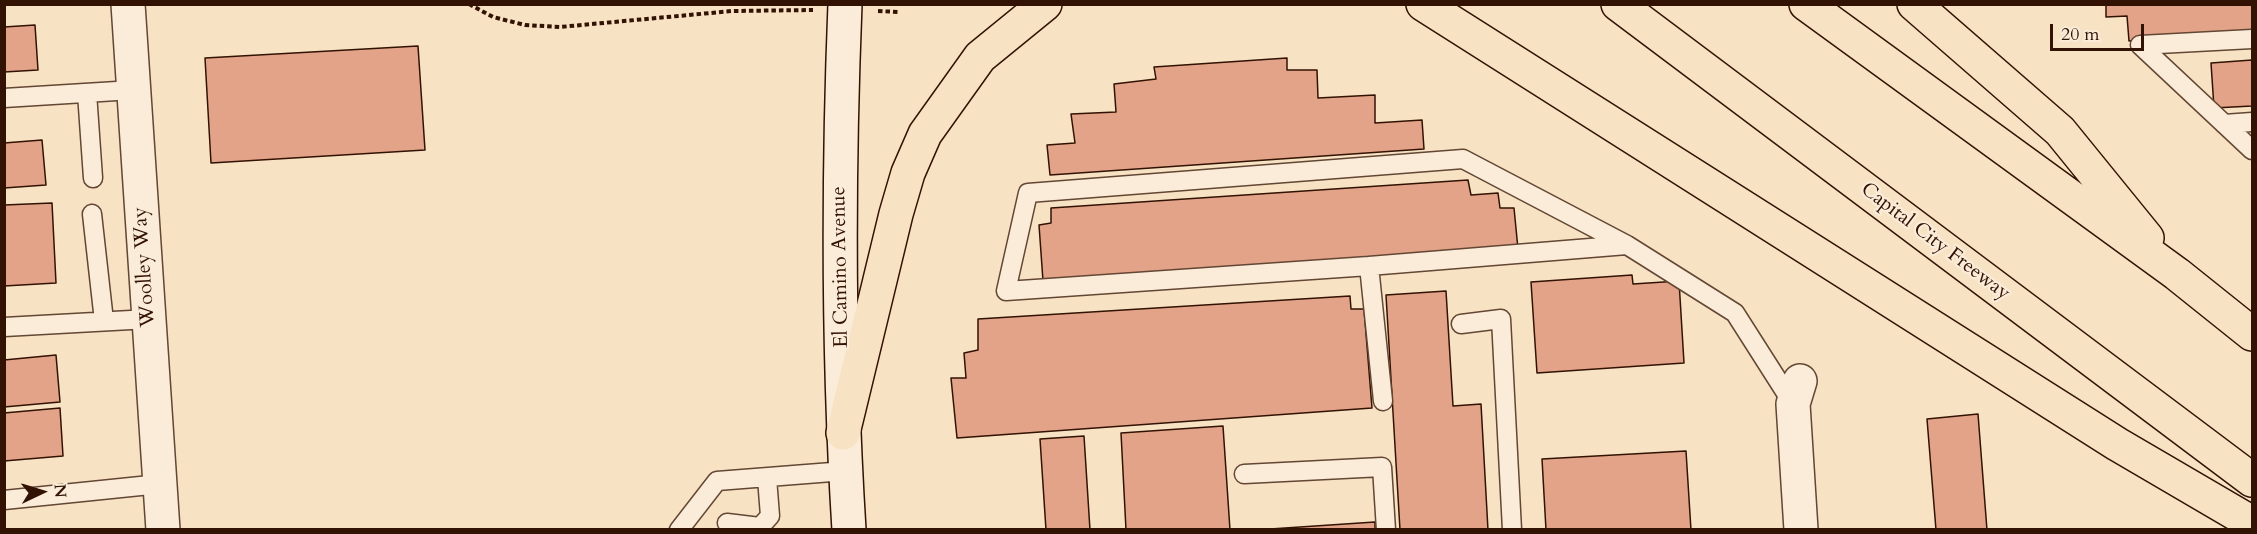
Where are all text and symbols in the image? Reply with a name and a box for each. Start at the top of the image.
scale bar [2053,12,2148,50]
text: 20 m [2061,22,2100,47]
street label: Capital City Freeway [1856,178,2014,306]
street label: El Camino Avenue [828,186,854,348]
street label: Woolley Way [129,206,161,328]
north arrow [12,462,72,522]
text: N [48,483,71,498]

